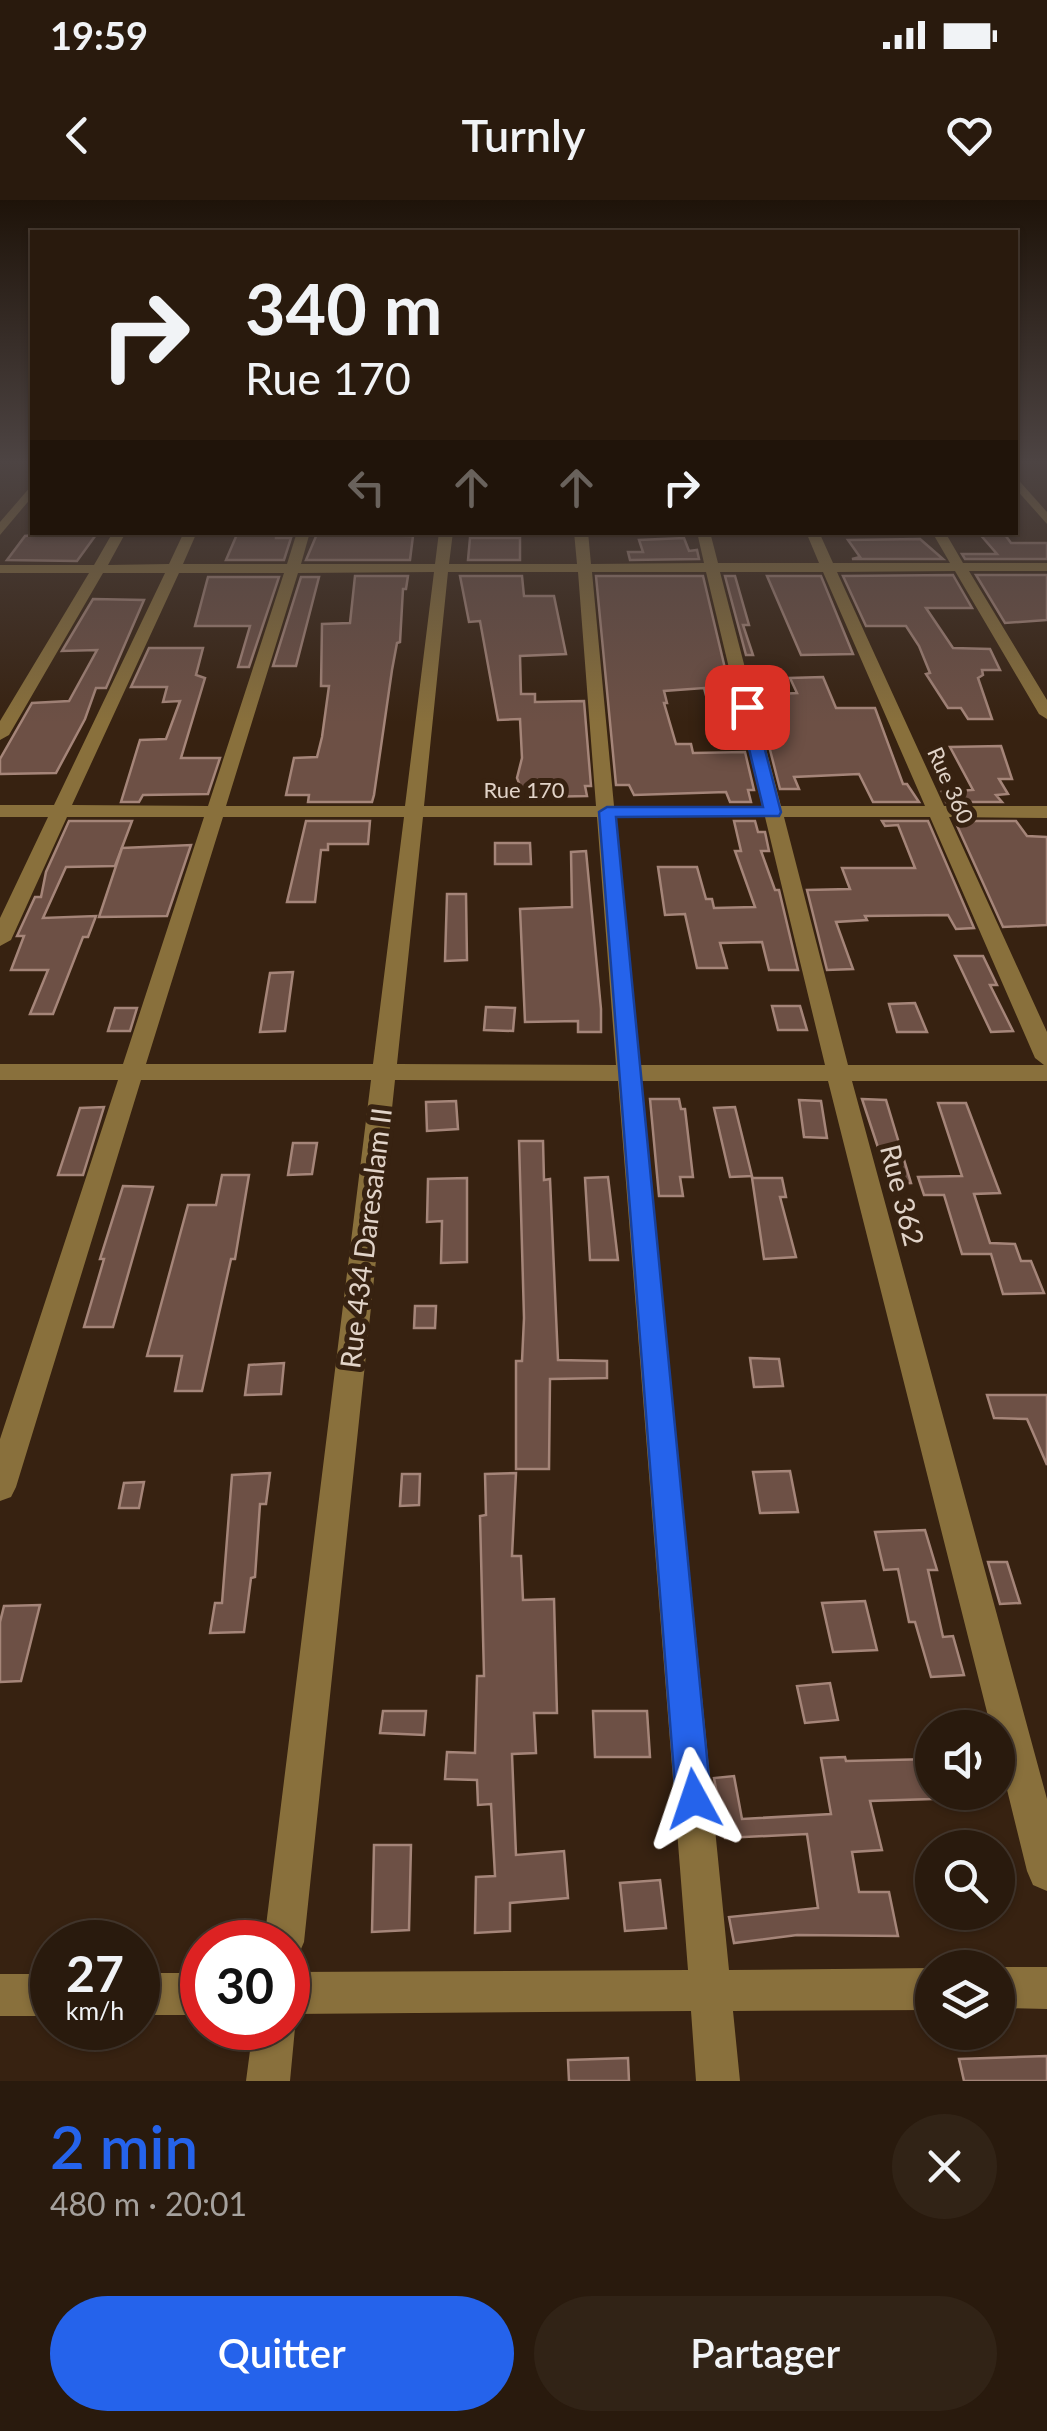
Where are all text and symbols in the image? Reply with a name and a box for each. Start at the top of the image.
text: 19:59 [50,12,148,58]
icon: back [50,108,105,163]
text: Turnly [462,108,585,162]
icon: heart [942,108,997,163]
text: 340 m [245,266,442,350]
icon: right [80,270,210,400]
text: Rue 170 [245,351,411,405]
icon: left [339,460,394,515]
icon: ahead [444,460,499,515]
icon: ahead [549,460,604,515]
icon: right [654,460,709,515]
pin [705,665,790,750]
icon: arrive [720,680,775,735]
street label: Rue 360 [922,742,980,828]
street label: Rue 170 [483,776,565,803]
street label: Rue 434 Daresalam II [332,1106,398,1370]
street label: Rue 362 [874,1141,932,1249]
map controls [915,1710,1015,2050]
button: sound [915,1710,1015,1810]
position arrow [642,1747,746,1851]
button: search [915,1830,1015,1930]
speed limit sign: 30 [180,1920,310,2050]
text: 27 [66,1943,124,2003]
button: layers [915,1950,1015,2050]
text: km/h [66,1995,124,2025]
text: 2 min [50,2110,198,2182]
button: close [892,2114,997,2219]
text: 480 m · 20:01 [50,2184,247,2223]
button: Quitter [50,2296,514,2411]
button: Partager [534,2296,997,2411]

